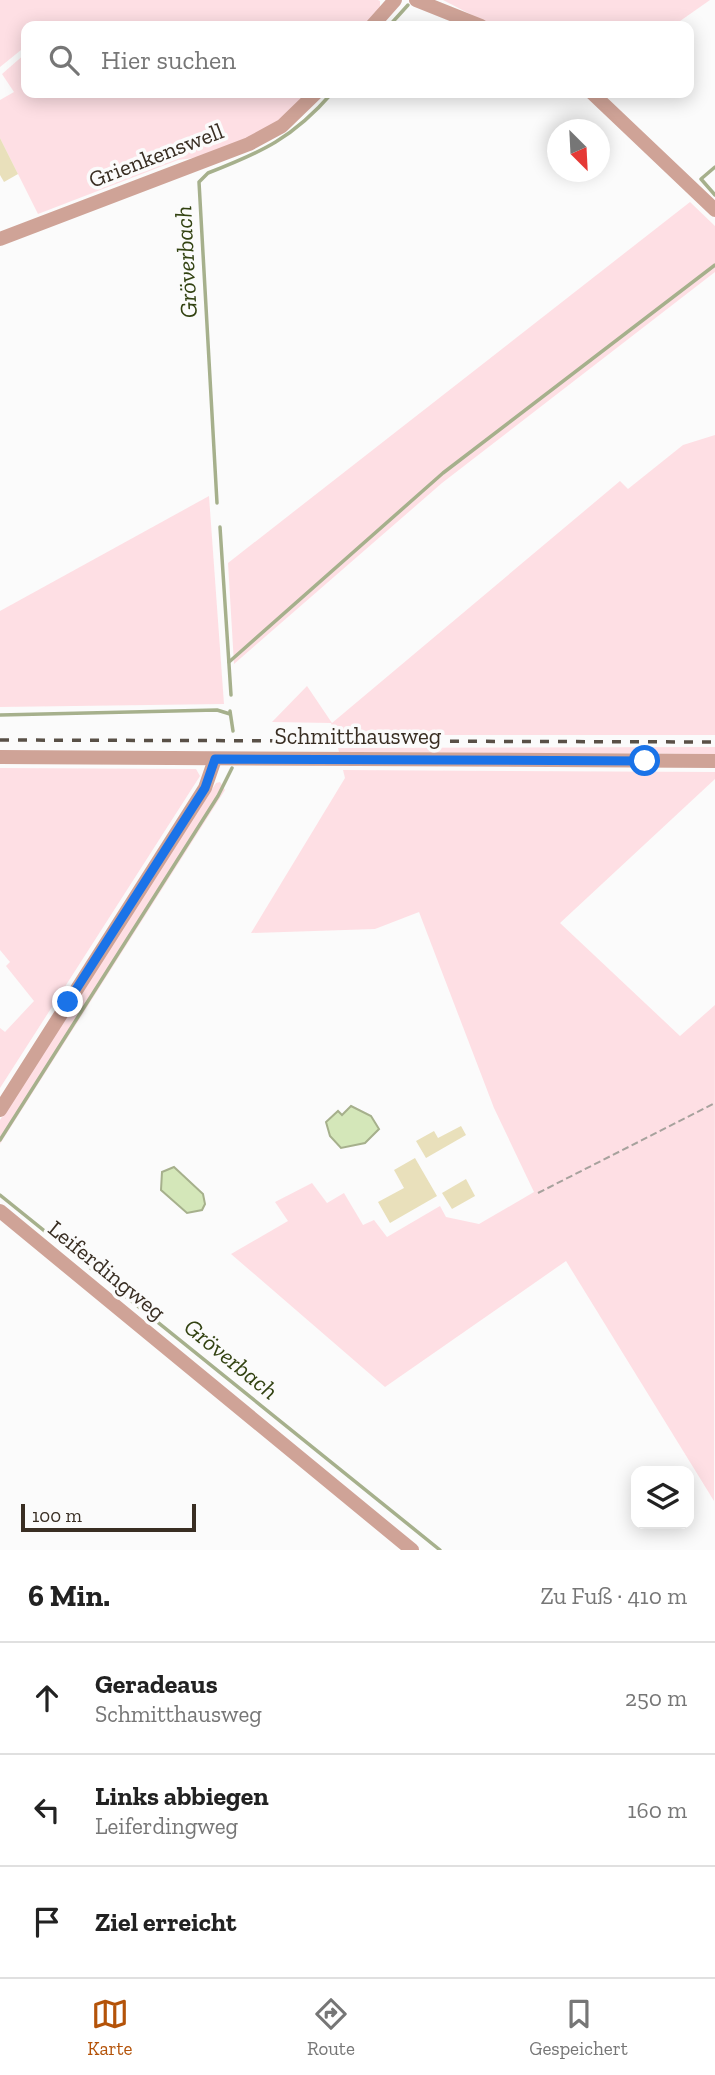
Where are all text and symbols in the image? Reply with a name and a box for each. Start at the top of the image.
search box [21,21,694,98]
icon: search [45,41,83,79]
text: Hier suchen [101,44,236,76]
street label: Grienkenswell [85,116,227,194]
north arrow [547,119,610,182]
water label: Gröverbach [168,205,203,319]
street label: Schmitthausweg [275,722,442,750]
route start [629,745,660,776]
route end [52,986,83,1017]
street label: Leiferdingweg [43,1214,172,1326]
water label: Gröverbach [179,1312,284,1405]
map controls [631,1466,694,1529]
button: layers [631,1466,694,1529]
scale bar [21,1501,196,1533]
text: 100 m [32,1504,82,1527]
text: 6 Min. [28,1578,110,1614]
text: Zu Fuß · 410 m [540,1582,687,1610]
text: Geradeaus [95,1668,218,1700]
icon: ahead [28,1679,66,1717]
text: 250 m [625,1684,687,1712]
text: Schmitthausweg [95,1700,262,1728]
text: Links abbiegen [95,1780,269,1812]
icon: left [28,1791,66,1829]
text: 160 m [628,1796,687,1824]
text: Leiferdingweg [95,1812,238,1840]
icon: arrive [28,1903,66,1941]
text: Ziel erreicht [95,1906,236,1938]
tab: Karte [87,1995,133,2060]
tab: Route [307,1995,355,2060]
tab: Gespeichert [529,1995,628,2060]

